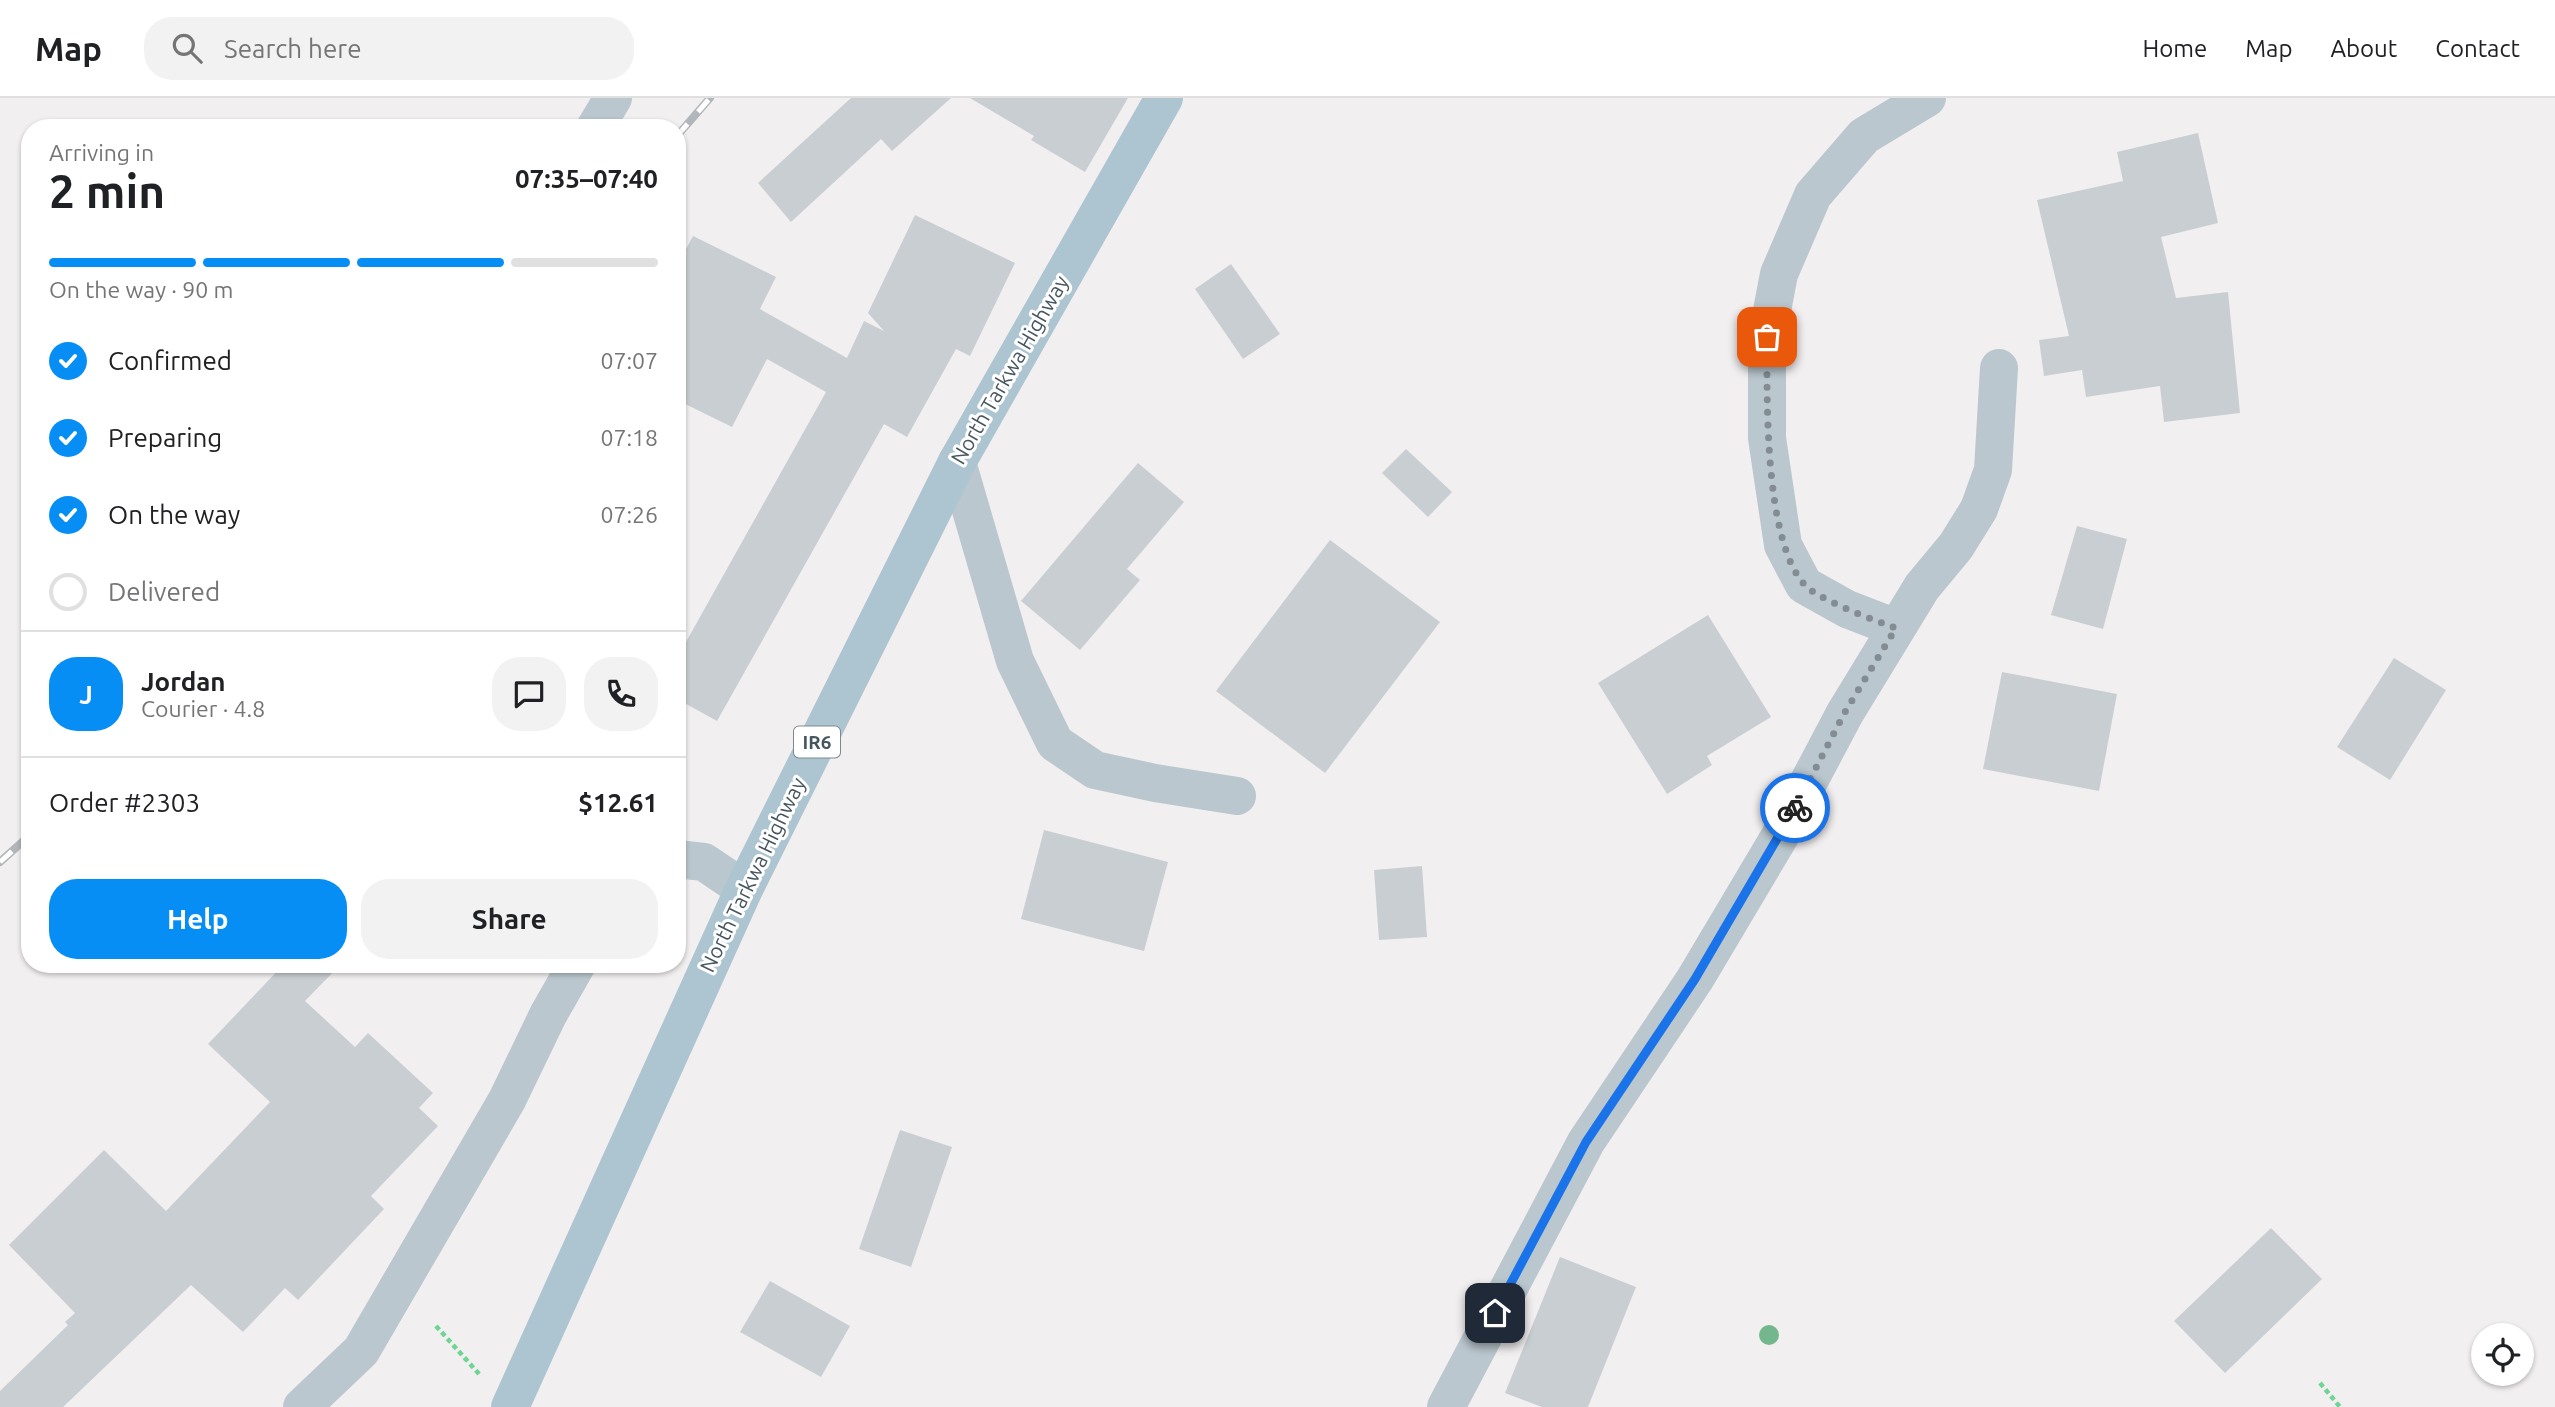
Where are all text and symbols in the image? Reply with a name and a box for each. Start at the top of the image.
search box [144,17,634,80]
icon: search [168,29,206,67]
text: Map [35,30,102,67]
text: Search here [224,34,362,63]
text: Home [2142,35,2207,62]
text: Map [2245,35,2292,62]
text: About [2330,35,2397,62]
text: Contact [2435,35,2520,62]
text: Arriving in [49,140,154,165]
text: 07:35–07:40 [515,164,658,193]
text: 2 min [49,165,165,217]
street label: North Tarkwa Highway [945,271,1073,468]
text: On the way · 90 m [49,277,233,302]
pin [1737,307,1797,367]
icon: bag [1748,318,1786,356]
icon: check [49,342,87,380]
text: Confirmed [108,346,232,375]
text: 07:07 [600,348,658,373]
icon: check [49,419,87,457]
text: Preparing [108,423,222,452]
text: 07:18 [600,425,658,450]
icon: check [49,496,87,534]
text: On the way [108,500,240,529]
text: 07:26 [600,502,658,527]
text: Delivered [108,577,220,606]
button: chat [492,657,566,731]
button: phone [584,657,658,731]
text: Jordan [141,667,226,696]
text: J [79,680,93,709]
text: Courier · 4.8 [141,696,265,721]
road number: IR6 [794,726,840,758]
street label: North Tarkwa Highway [695,773,810,976]
courier [1760,773,1830,843]
text: Order #2303 [49,788,200,817]
text: $12.61 [578,788,658,817]
icon: bike [1776,789,1814,827]
button: Help [49,879,347,959]
button: Share [361,879,658,959]
pin [1465,1283,1525,1343]
icon: home [1476,1294,1514,1332]
map controls [2471,1323,2534,1386]
button: locate [2471,1323,2534,1386]

